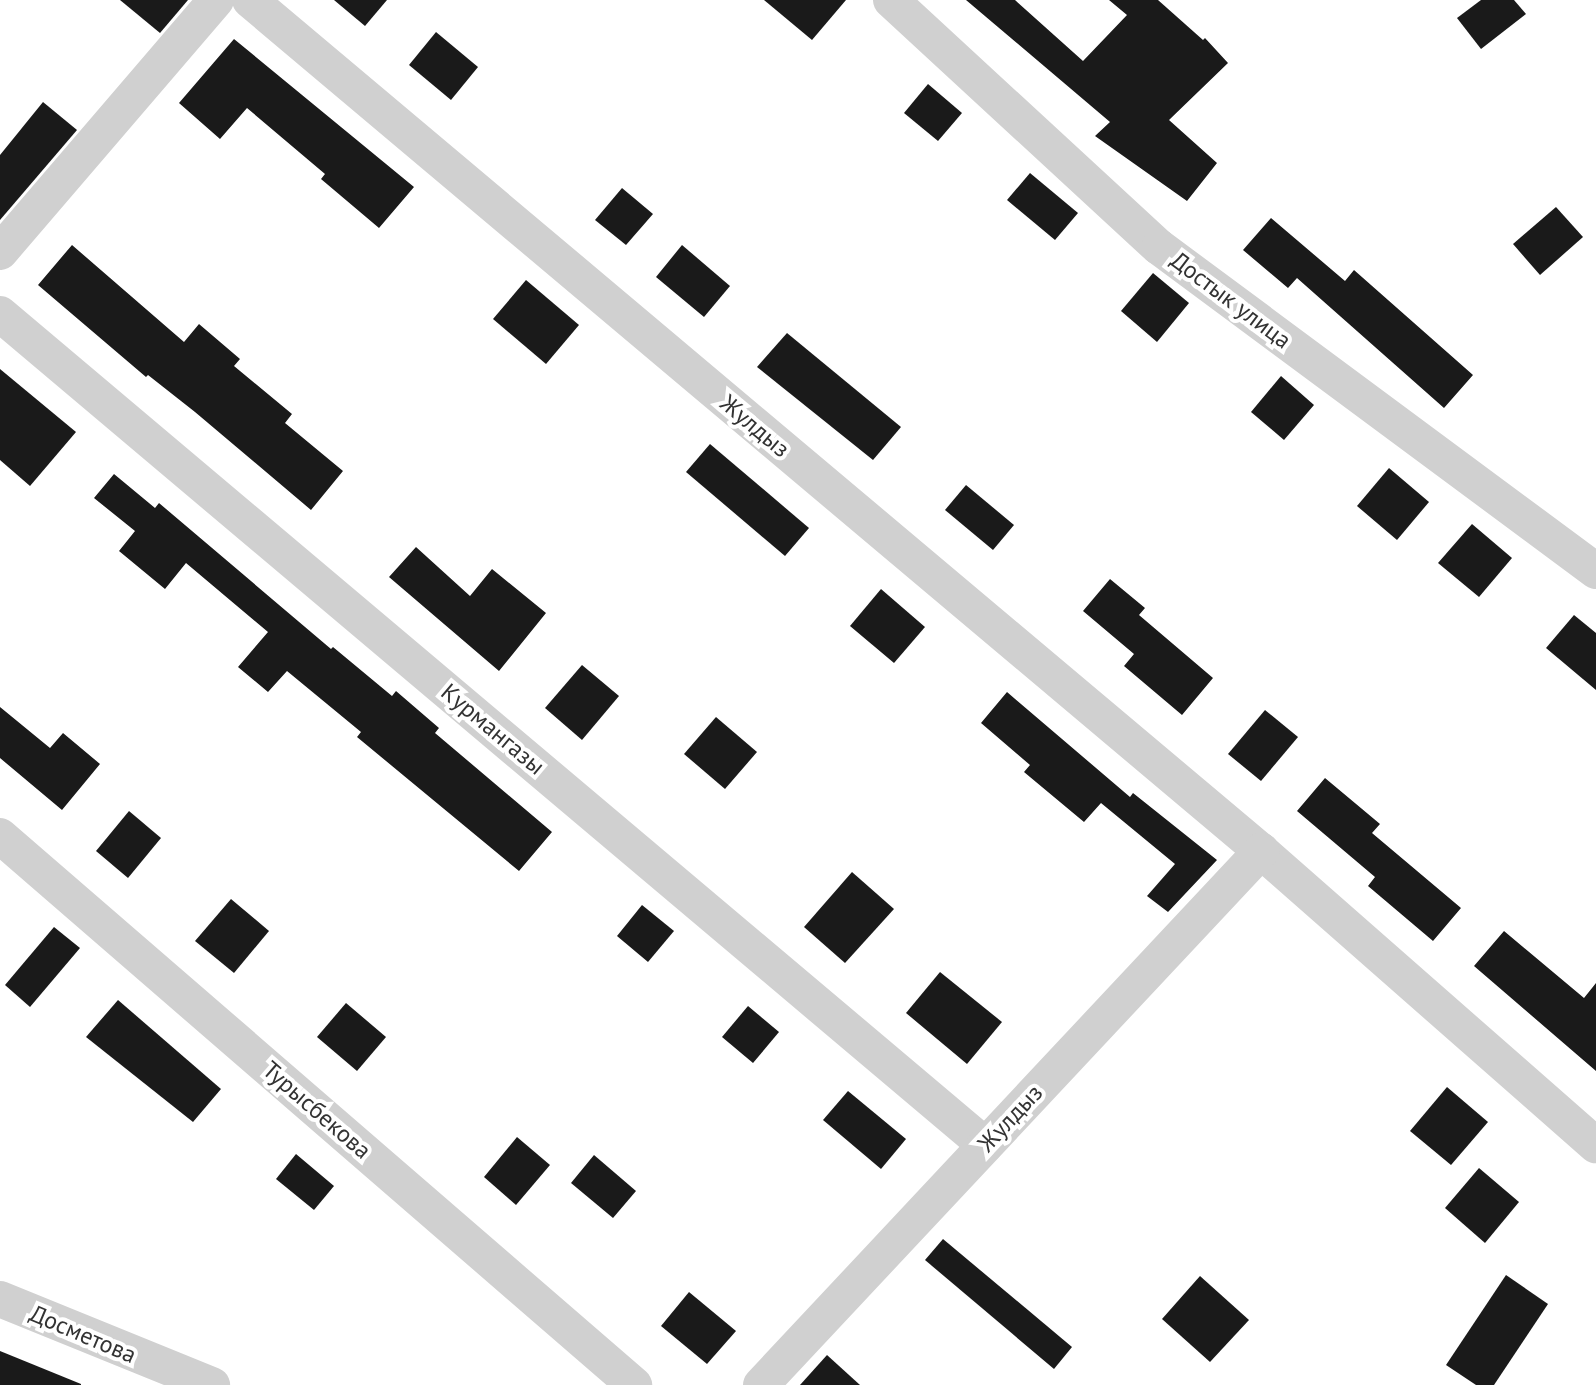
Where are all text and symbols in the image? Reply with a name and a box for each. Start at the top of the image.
street label: Достык улица [1165,245,1297,355]
street label: Жулдыз [714,389,796,463]
street label: Курмангазы [435,677,551,781]
street label: Турысбекова [257,1055,377,1165]
street label: Жулдыз [972,1078,1048,1158]
street label: Досметова [25,1299,141,1369]

